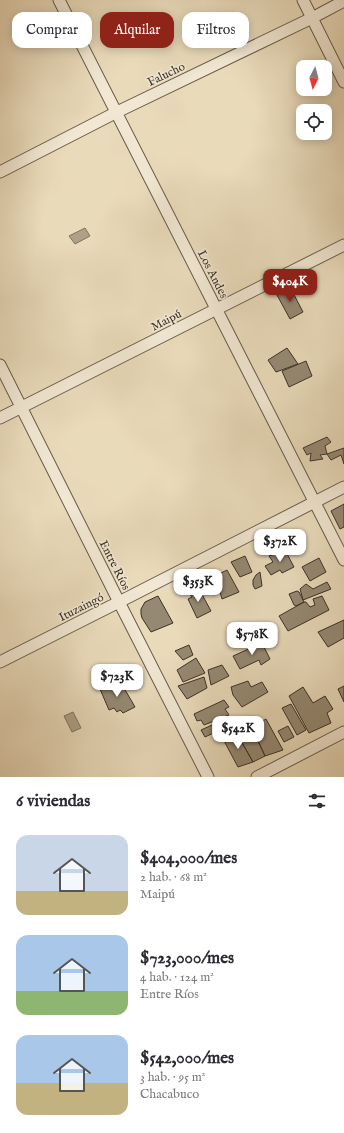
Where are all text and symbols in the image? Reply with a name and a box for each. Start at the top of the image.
chip: Comprar [12,12,92,48]
chip: Alquilar [100,12,174,48]
chip: Filtros [182,12,249,48]
street label: Falucho [145,59,188,90]
north arrow [296,60,332,96]
map controls [296,60,332,140]
button: locate [296,104,332,140]
street label: Los Andes [194,247,231,301]
pin: $404K [262,269,318,303]
text: $404K [272,273,308,290]
street label: Maipú [148,306,184,335]
pin: $372K [252,529,308,563]
text: $372K [263,533,297,550]
street label: Entre Ríos [96,538,134,593]
pin: $353K [170,569,226,603]
text: $353K [182,573,214,590]
street label: Ituzaingó [56,589,107,625]
pin: $578K [224,622,280,656]
text: $578K [236,626,268,643]
pin: $723K [89,664,145,698]
text: $723K [100,668,134,685]
pin: $542K [210,716,266,750]
text: $542K [221,720,255,737]
icon: filters [306,790,328,812]
text: 6 viviendas [16,791,90,812]
text: $404,000/mes [140,848,237,869]
icon: home [48,851,96,899]
text: 2 hab. · 68 m² [140,869,207,886]
text: Maipú [140,886,175,903]
text: $723,000/mes [140,948,234,969]
icon: home [48,951,96,999]
text: 4 hab. · 124 m² [140,969,214,986]
text: Entre Ríos [140,986,199,1003]
text: $542,000/mes [140,1048,234,1069]
icon: home [48,1051,96,1099]
text: 3 hab. · 95 m² [140,1069,205,1086]
text: Chacabuco [140,1086,199,1103]

